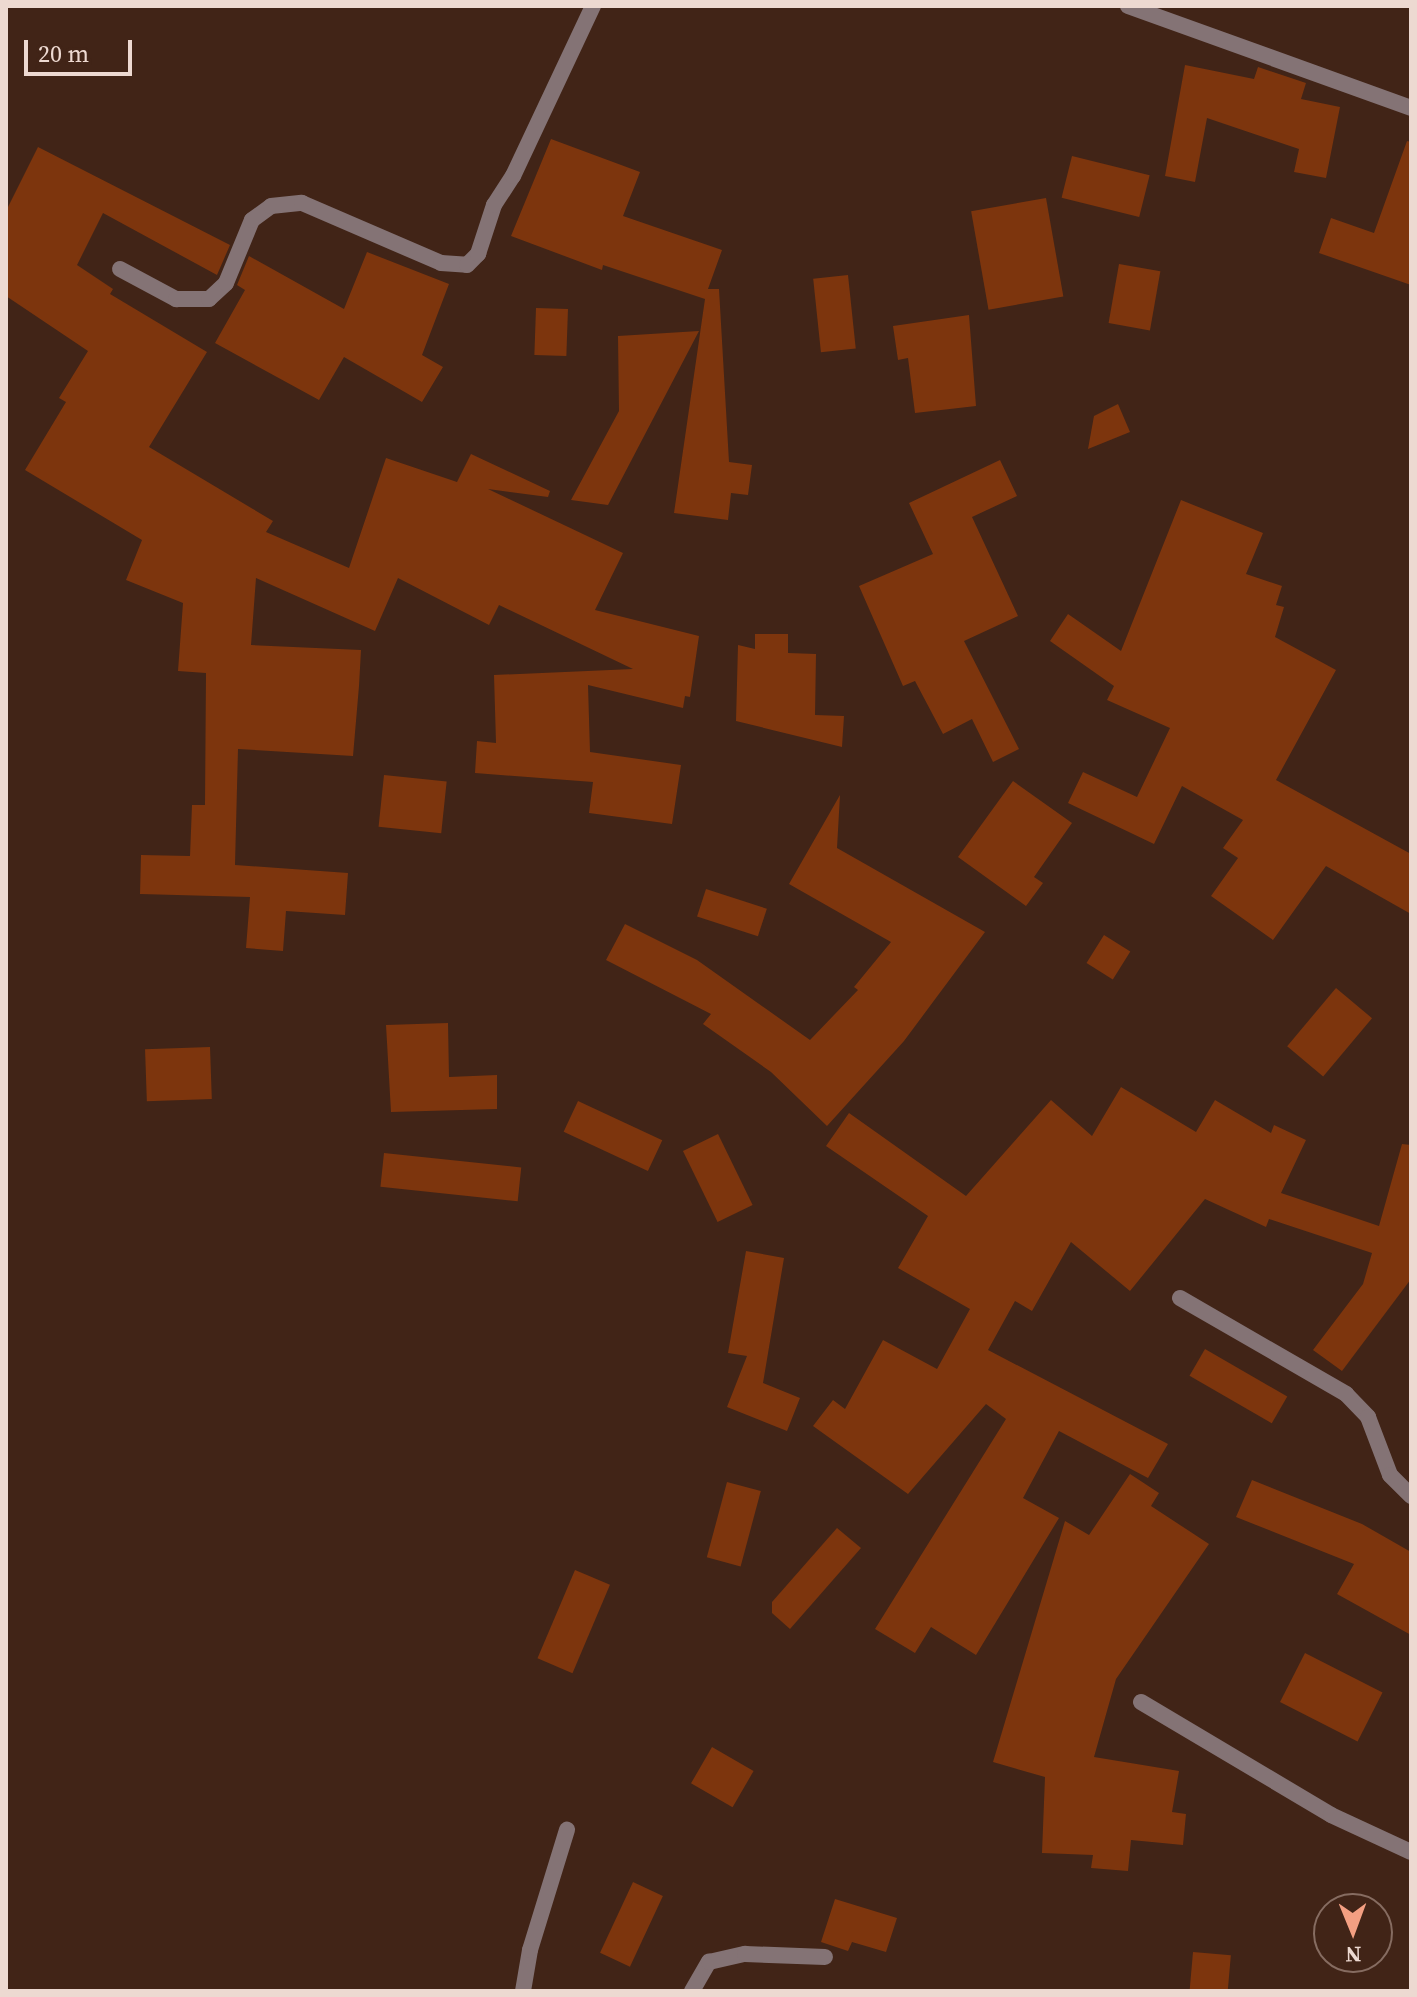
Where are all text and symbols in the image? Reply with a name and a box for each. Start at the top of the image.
scale bar [28,24,136,74]
text: 20 m [38,37,89,70]
north arrow [1313,1893,1393,1973]
text: N [1345,1940,1362,1970]

